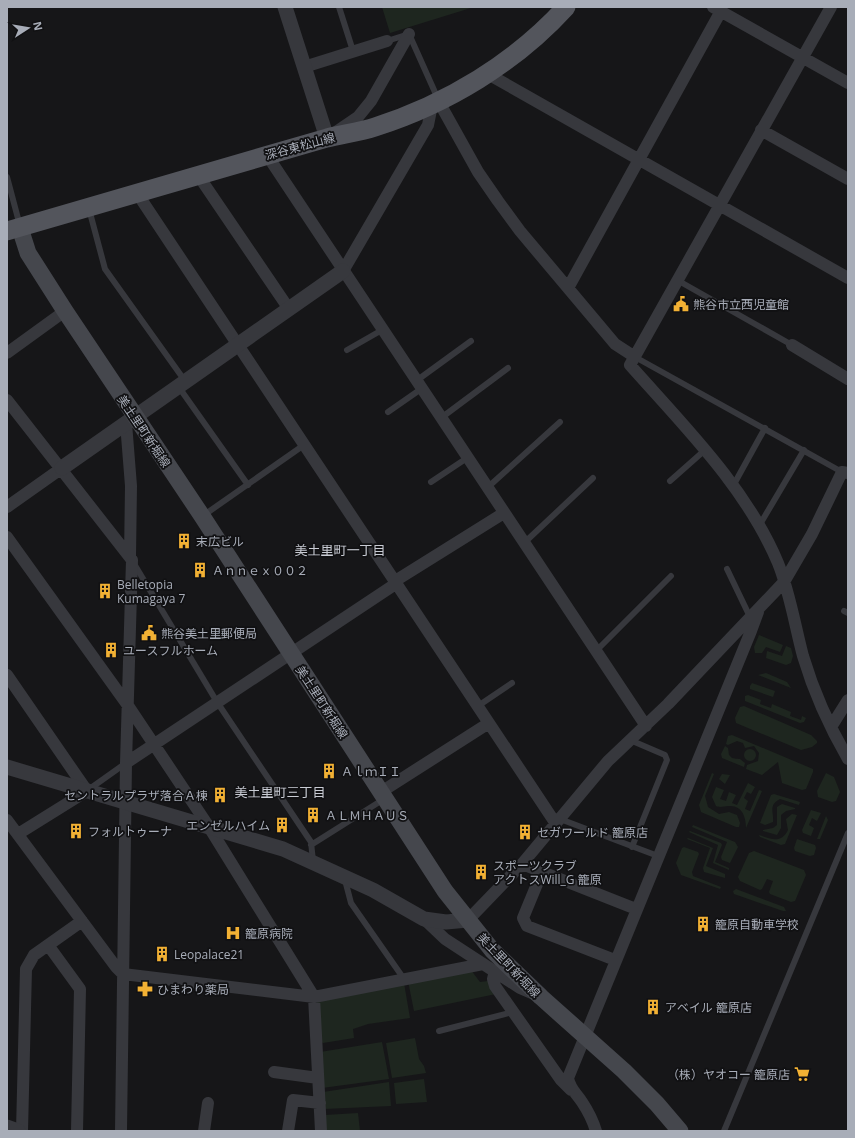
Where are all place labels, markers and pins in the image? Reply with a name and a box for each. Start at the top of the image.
public building icon: 熊谷市立西児童館 [672,295,690,313]
place label: 熊谷市立西児童館 [693,296,789,313]
building icon: 末広ビル [175,532,193,550]
place label: 末広ビル [196,533,244,550]
building icon: Ａｎｎｅｘ００２ [191,561,209,579]
place label: Ａｎｎｅｘ００２ [212,562,308,579]
place label: Belletopia Kumagaya 7 [117,576,185,607]
building icon: Belletopia Kumagaya 7 [96,582,114,600]
public building icon: 熊谷美土里郵便局 [140,624,158,642]
place label: 熊谷美土里郵便局 [161,625,257,642]
building icon: ユースフルホーム [102,641,120,659]
place label: ユースフルホーム [123,642,218,659]
building icon: ＡｌｍＩＩ [320,762,338,780]
place label: ＡｌｍＩＩ [341,763,401,780]
building icon: セントラルプラザ落合Ａ棟 [211,786,229,804]
place label: セントラルプラザ落合Ａ棟 [64,787,208,804]
building icon: ＡＬＭＨＡＵＳ [304,806,322,824]
place label: ＡＬＭＨＡＵＳ [325,807,409,824]
building icon: エンゼルハイム [273,816,291,834]
place label: エンゼルハイム [186,817,270,834]
building icon: フォルトゥーナ [67,822,85,840]
place label: フォルトゥーナ [88,823,172,840]
building icon: セガワールド 籠原店 [516,823,534,841]
place label: セガワールド 籠原店 [537,824,648,841]
place label: スポーツクラブ アクトスWill_G 籠原 [493,857,602,888]
building icon: スポーツクラブ アクトスWill_G 籠原 [472,863,490,881]
building icon: 籠原自動車学校 [694,915,712,933]
place label: 籠原自動車学校 [715,916,799,933]
hospital icon: 籠原病院 [224,924,242,942]
place label: 籠原病院 [245,925,293,942]
building icon: Leopalace21 [153,945,171,963]
place label: Leopalace21 [174,946,244,963]
pharmacy icon: ひまわり薬局 [136,980,154,998]
place label: ひまわり薬局 [157,981,229,998]
building icon: アベイル 籠原店 [644,998,662,1016]
place label: アベイル 籠原店 [665,999,752,1016]
supermarket icon: （株）ヤオコー 籠原店 [793,1065,811,1083]
place label: （株）ヤオコー 籠原店 [667,1066,790,1083]

